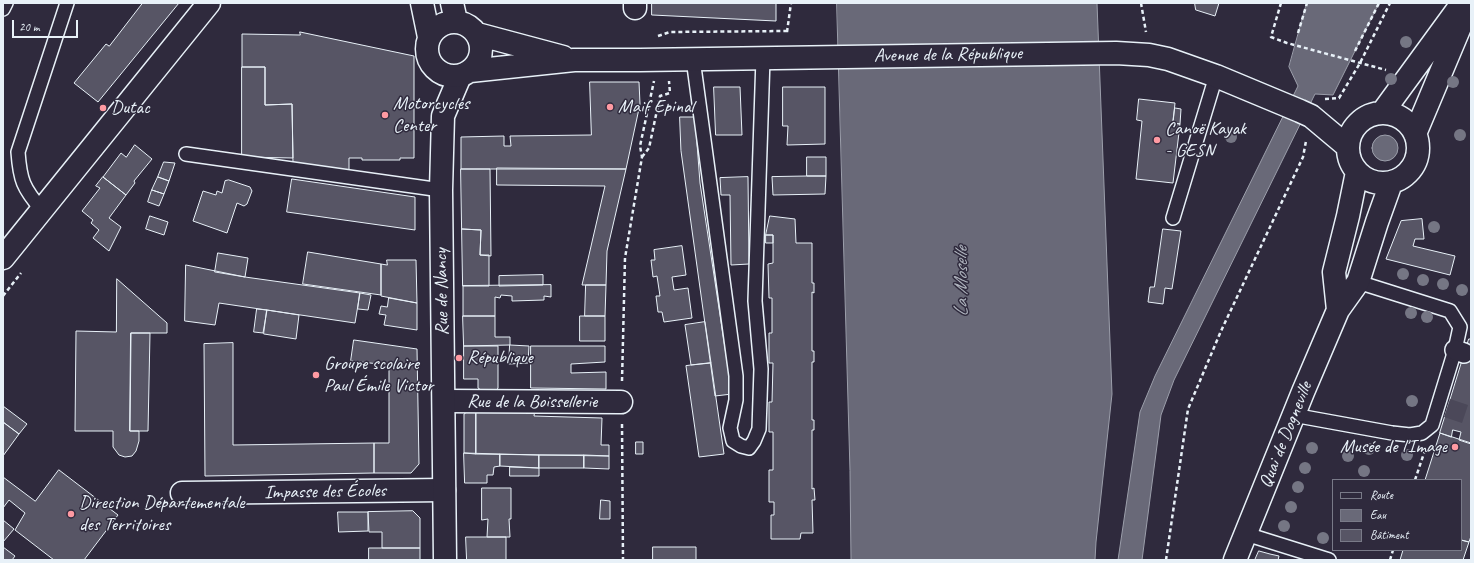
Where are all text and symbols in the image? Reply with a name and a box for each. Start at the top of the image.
scale bar [14,12,80,38]
text: 20 m [19,19,39,35]
street label: Avenue de la République [874,42,1022,68]
place label: Motorcycles Center [393,93,469,137]
place label: Maif Epinal [618,96,694,118]
place label: Dutac [111,97,150,119]
marker: Maif Epinal [605,102,615,112]
marker: Dutac [98,103,108,113]
marker: Motorcycles Center [380,110,390,120]
place label: Canoë Kayak - GESN [1165,118,1246,162]
marker: Canoë Kayak - GESN [1152,135,1162,145]
water label: La Moselle [950,247,974,317]
street label: Rue de Nancy [430,248,454,336]
place label: République [467,347,533,369]
place label: Groupe scolaire Paul Émile Victor [324,353,433,397]
marker: République [454,353,464,363]
marker: Groupe scolaire Paul Émile Victor [311,370,321,380]
street label: Quai de Dogneville [1254,379,1318,491]
street label: Rue de la Boissellerie [467,391,597,413]
place label: Musée de l'Image [1340,436,1447,458]
marker: Musée de l'Image [1450,442,1460,452]
legend [1332,479,1462,551]
street label: Impasse des Écoles [264,480,386,504]
text: Route [1370,487,1393,503]
place label: Direction Départementale des Territoires [79,492,244,536]
text: Eau [1370,507,1386,523]
marker: Direction Départementale des Territoires [66,509,76,519]
text: Bâtiment [1370,527,1408,543]

